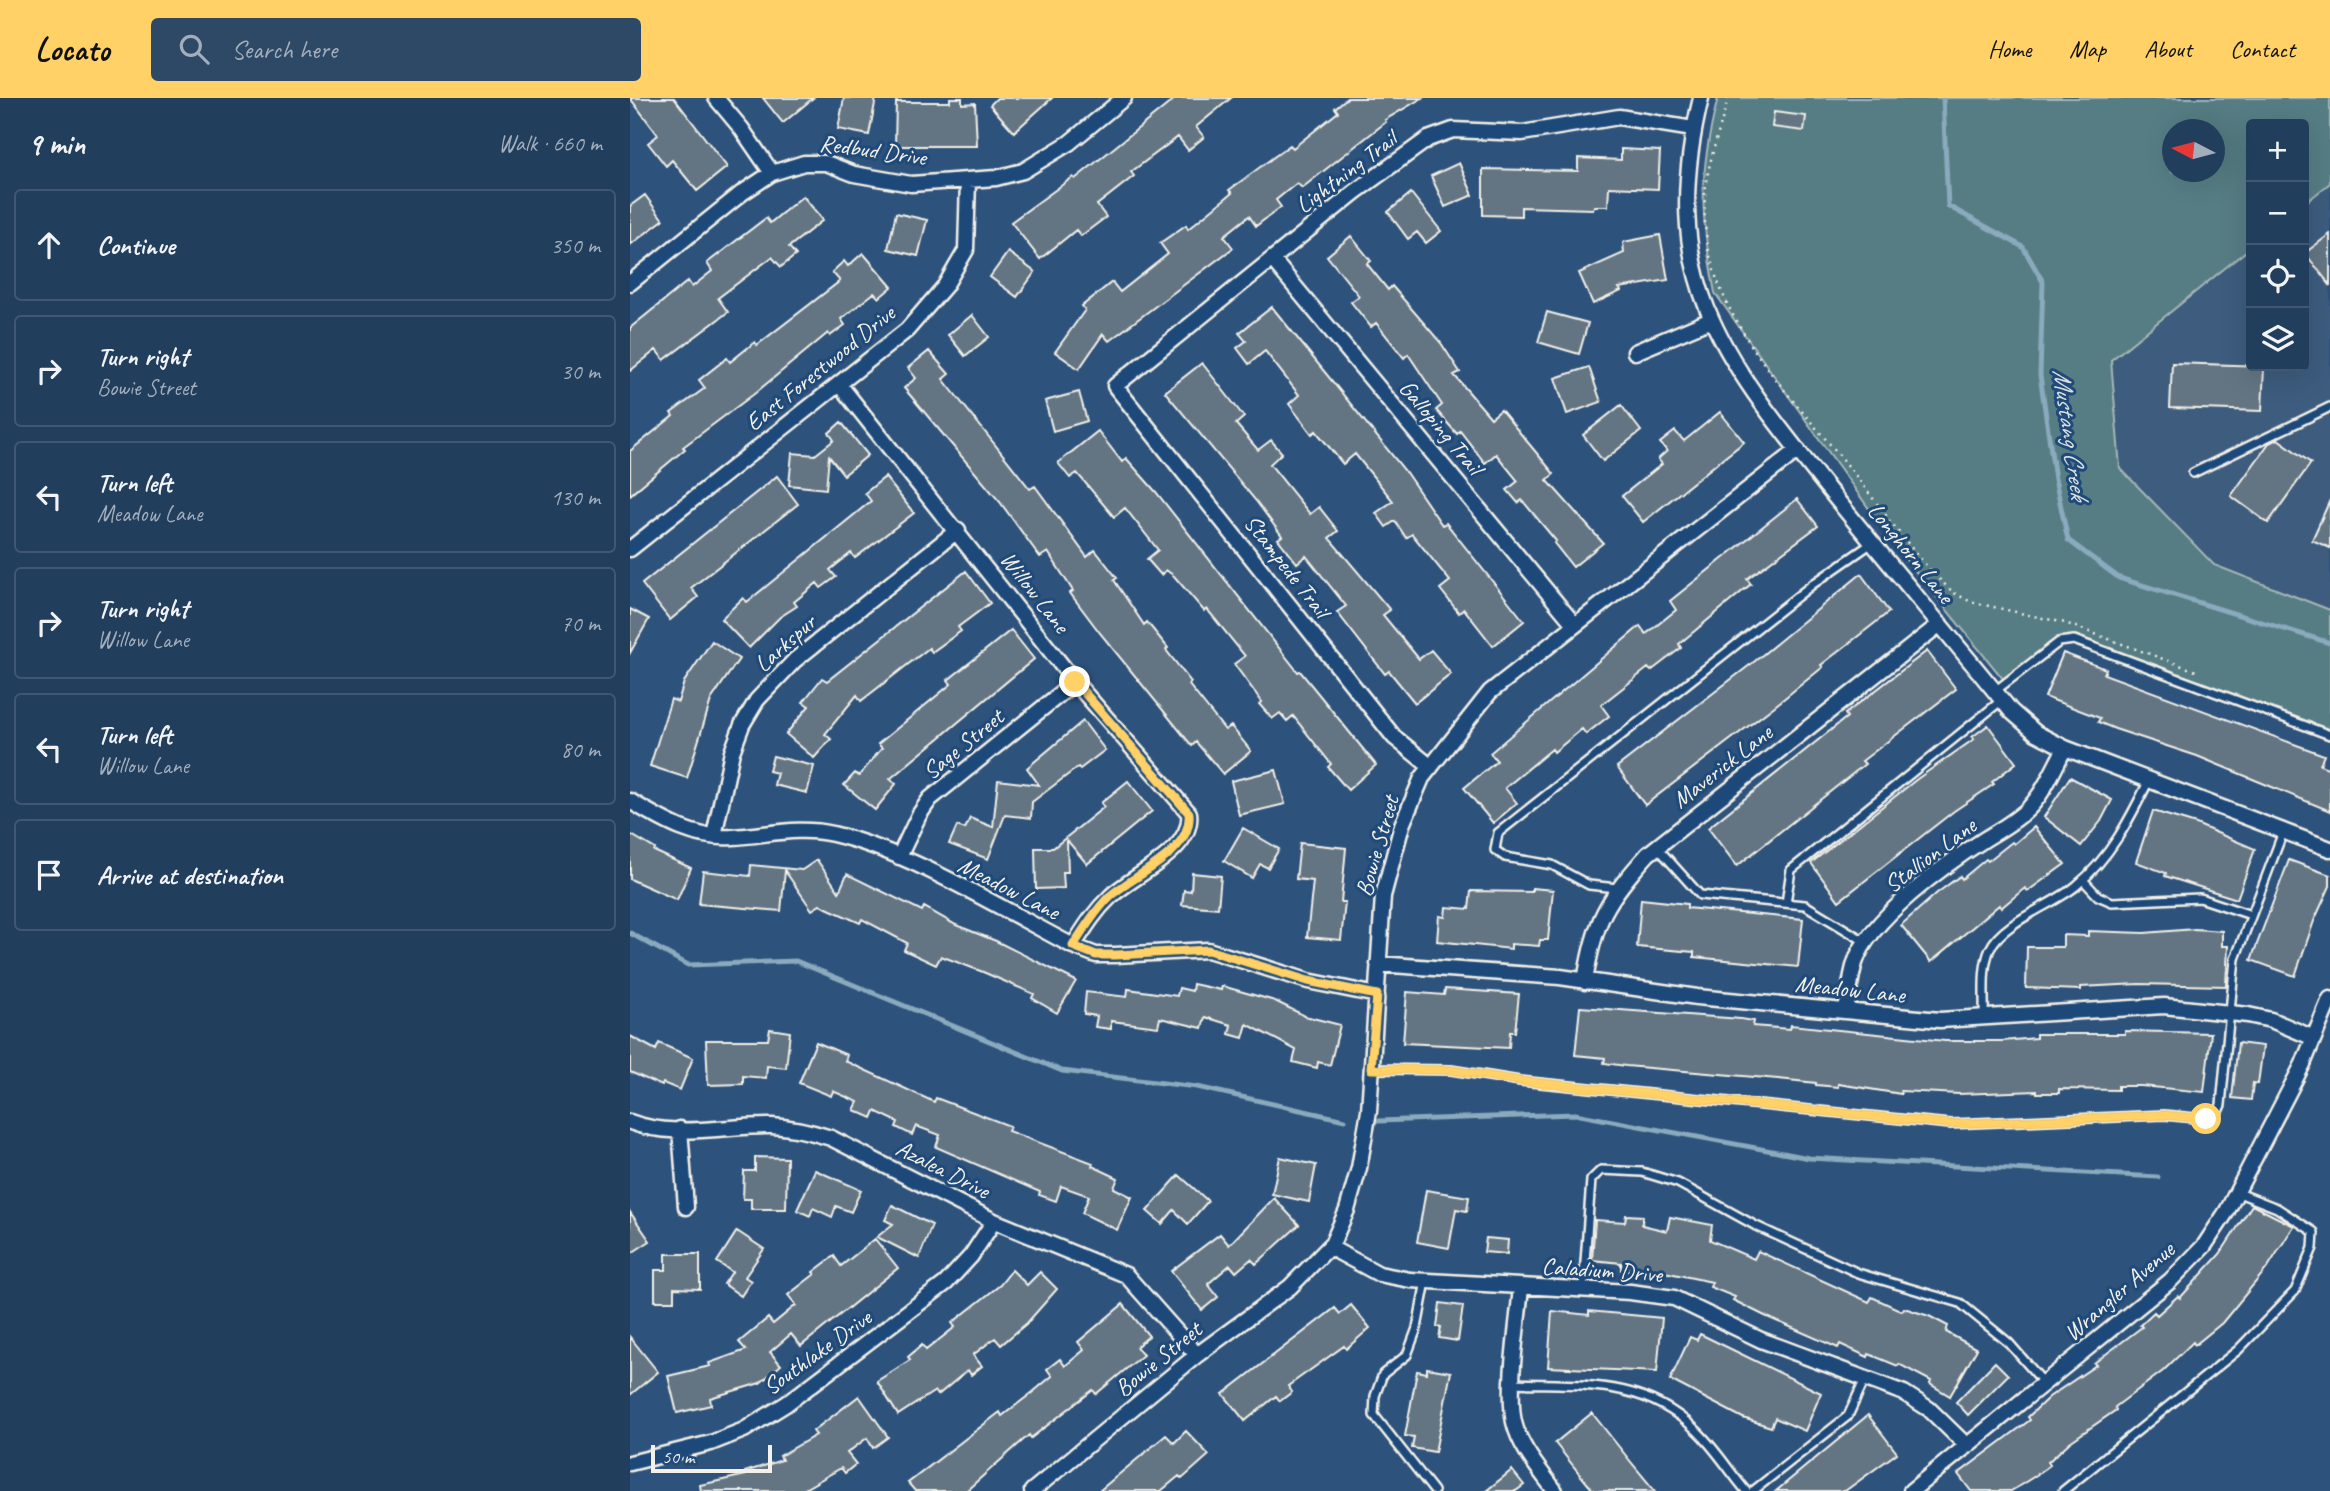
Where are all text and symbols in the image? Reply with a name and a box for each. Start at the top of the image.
search box [151,18,641,81]
text: Locato [35,28,109,70]
icon: search [175,30,213,68]
text: Search here [231,33,337,66]
text: Home [1988,34,2031,64]
text: Map [2069,34,2106,64]
text: About [2144,34,2192,64]
text: Contact [2230,34,2295,64]
north arrow [2162,119,2225,182]
map controls [2246,119,2309,371]
button: + [2246,119,2309,182]
street label: Lightning Trail [1290,122,1406,220]
text: 9 min [28,125,85,163]
street label: Redbud Drive [818,128,930,173]
text: Walk · 660 m [498,129,602,158]
button: − [2246,182,2309,245]
icon: ahead [30,226,68,264]
text: Continue [97,229,175,262]
text: 350 m [551,231,600,260]
button: locate [2246,245,2309,308]
street label: East Forestwood Drive [739,297,903,438]
button: layers [2246,308,2309,371]
text: Turn right [97,340,188,373]
icon: right [30,352,68,390]
text: 30 m [561,357,600,386]
water label: Mustang Creek [2045,367,2097,507]
text: Bowie Street [97,373,196,402]
street label: Galloping Trail [1393,373,1492,484]
text: Turn left [97,466,172,499]
icon: left [30,478,68,516]
text: 130 m [551,483,600,512]
street label: Longhorn Lane [1861,496,1962,611]
text: Meadow Lane [97,499,203,528]
street label: Stampede Trail [1237,508,1339,627]
street label: Willow Lane [994,545,1078,641]
text: Turn right [97,592,188,625]
icon: right [30,604,68,642]
street label: Larkspur [748,606,824,679]
text: 70 m [561,609,600,638]
text: Willow Lane [97,625,189,654]
route end [1059,666,1090,697]
street label: Sage Street [916,701,1011,786]
street label: Maverick Lane [1666,716,1780,814]
text: Turn left [97,718,172,751]
icon: left [30,730,68,768]
text: 80 m [561,735,600,764]
text: Willow Lane [97,751,189,780]
street label: Bowie Street [1348,790,1406,900]
street label: Stallion Lane [1878,809,1984,899]
street label: Meadow Lane [953,850,1067,927]
icon: arrive [30,856,68,894]
text: Arrive at destination [97,859,283,892]
street label: Meadow Lane [1794,968,1909,1010]
route start [2190,1103,2221,1134]
street label: Azalea Drive [891,1133,997,1206]
street label: Wrangler Avenue [2057,1233,2182,1347]
street label: Caladium Drive [1541,1251,1665,1289]
street label: Southlake Drive [757,1301,879,1401]
street label: Bowie Street [1109,1314,1209,1403]
scale bar [651,1442,772,1474]
text: 50 m [662,1445,694,1469]

